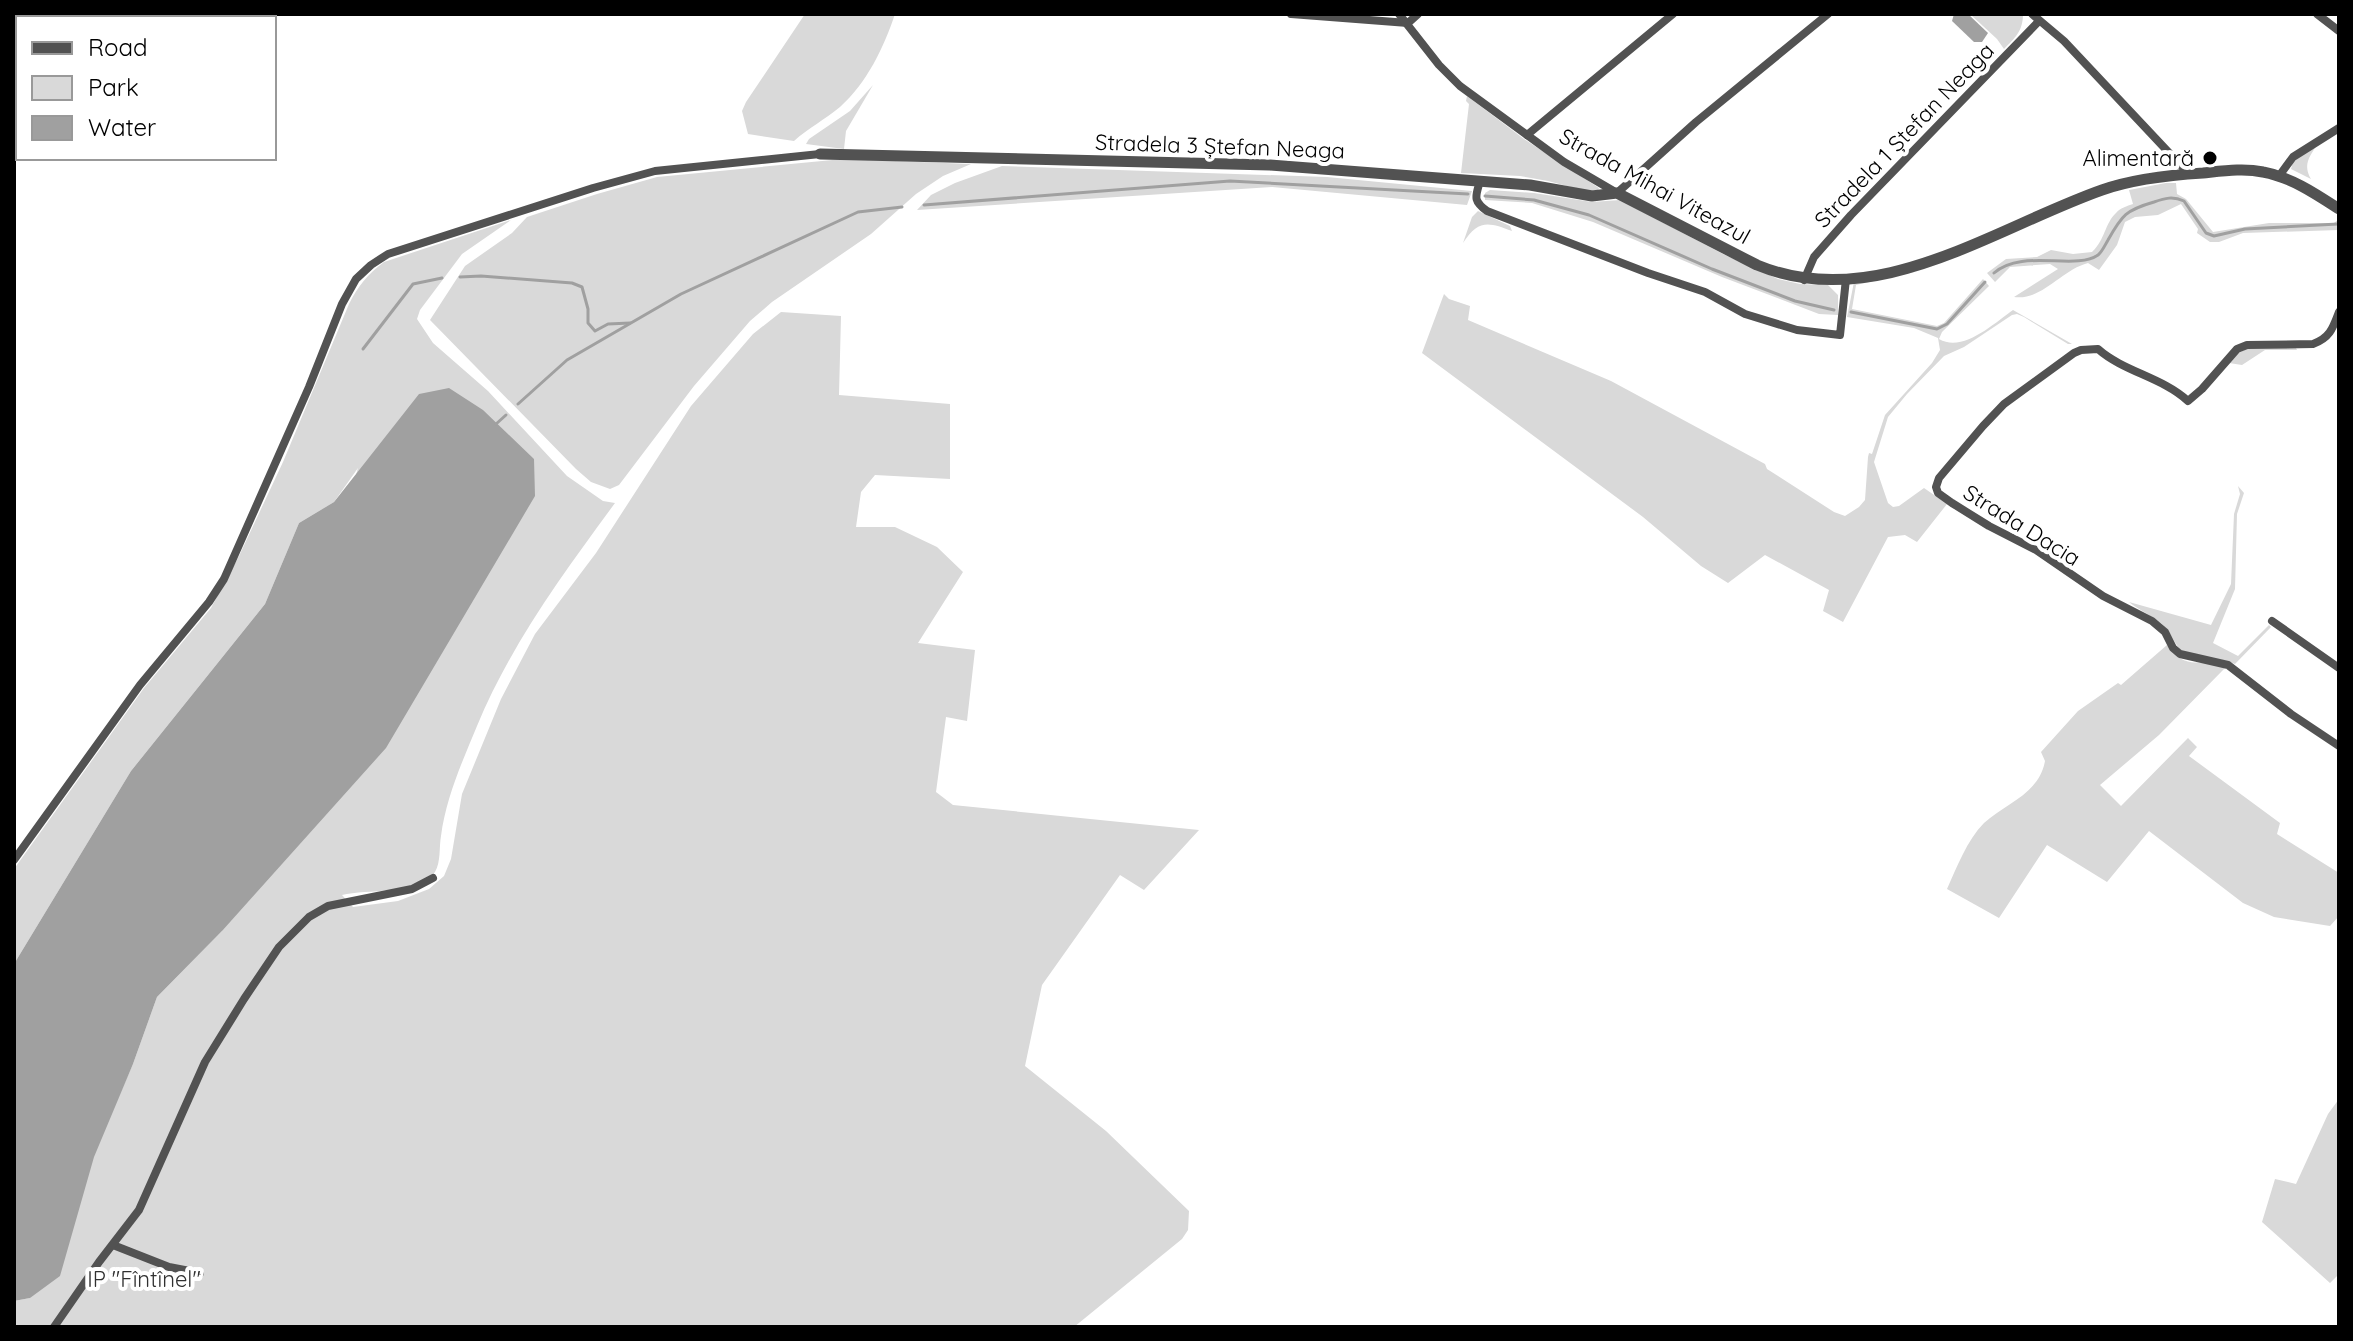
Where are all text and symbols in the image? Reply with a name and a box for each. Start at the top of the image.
legend [16,16,276,160]
text: Road [88,32,148,62]
street label: Stradela 1 Ștefan Neaga [1808,37,2000,233]
text: Park [88,72,139,102]
text: Water [88,112,156,142]
street label: Strada Mihai Viteazul [1555,122,1755,250]
street label: Stradela 3 Ștefan Neaga [1095,128,1345,164]
place label: Alimentară [2082,144,2194,172]
marker: Alimentară [2201,149,2219,167]
street label: Strada Dacia [1958,478,2086,572]
park label: IP "Fîntînel" [87,1265,201,1293]

